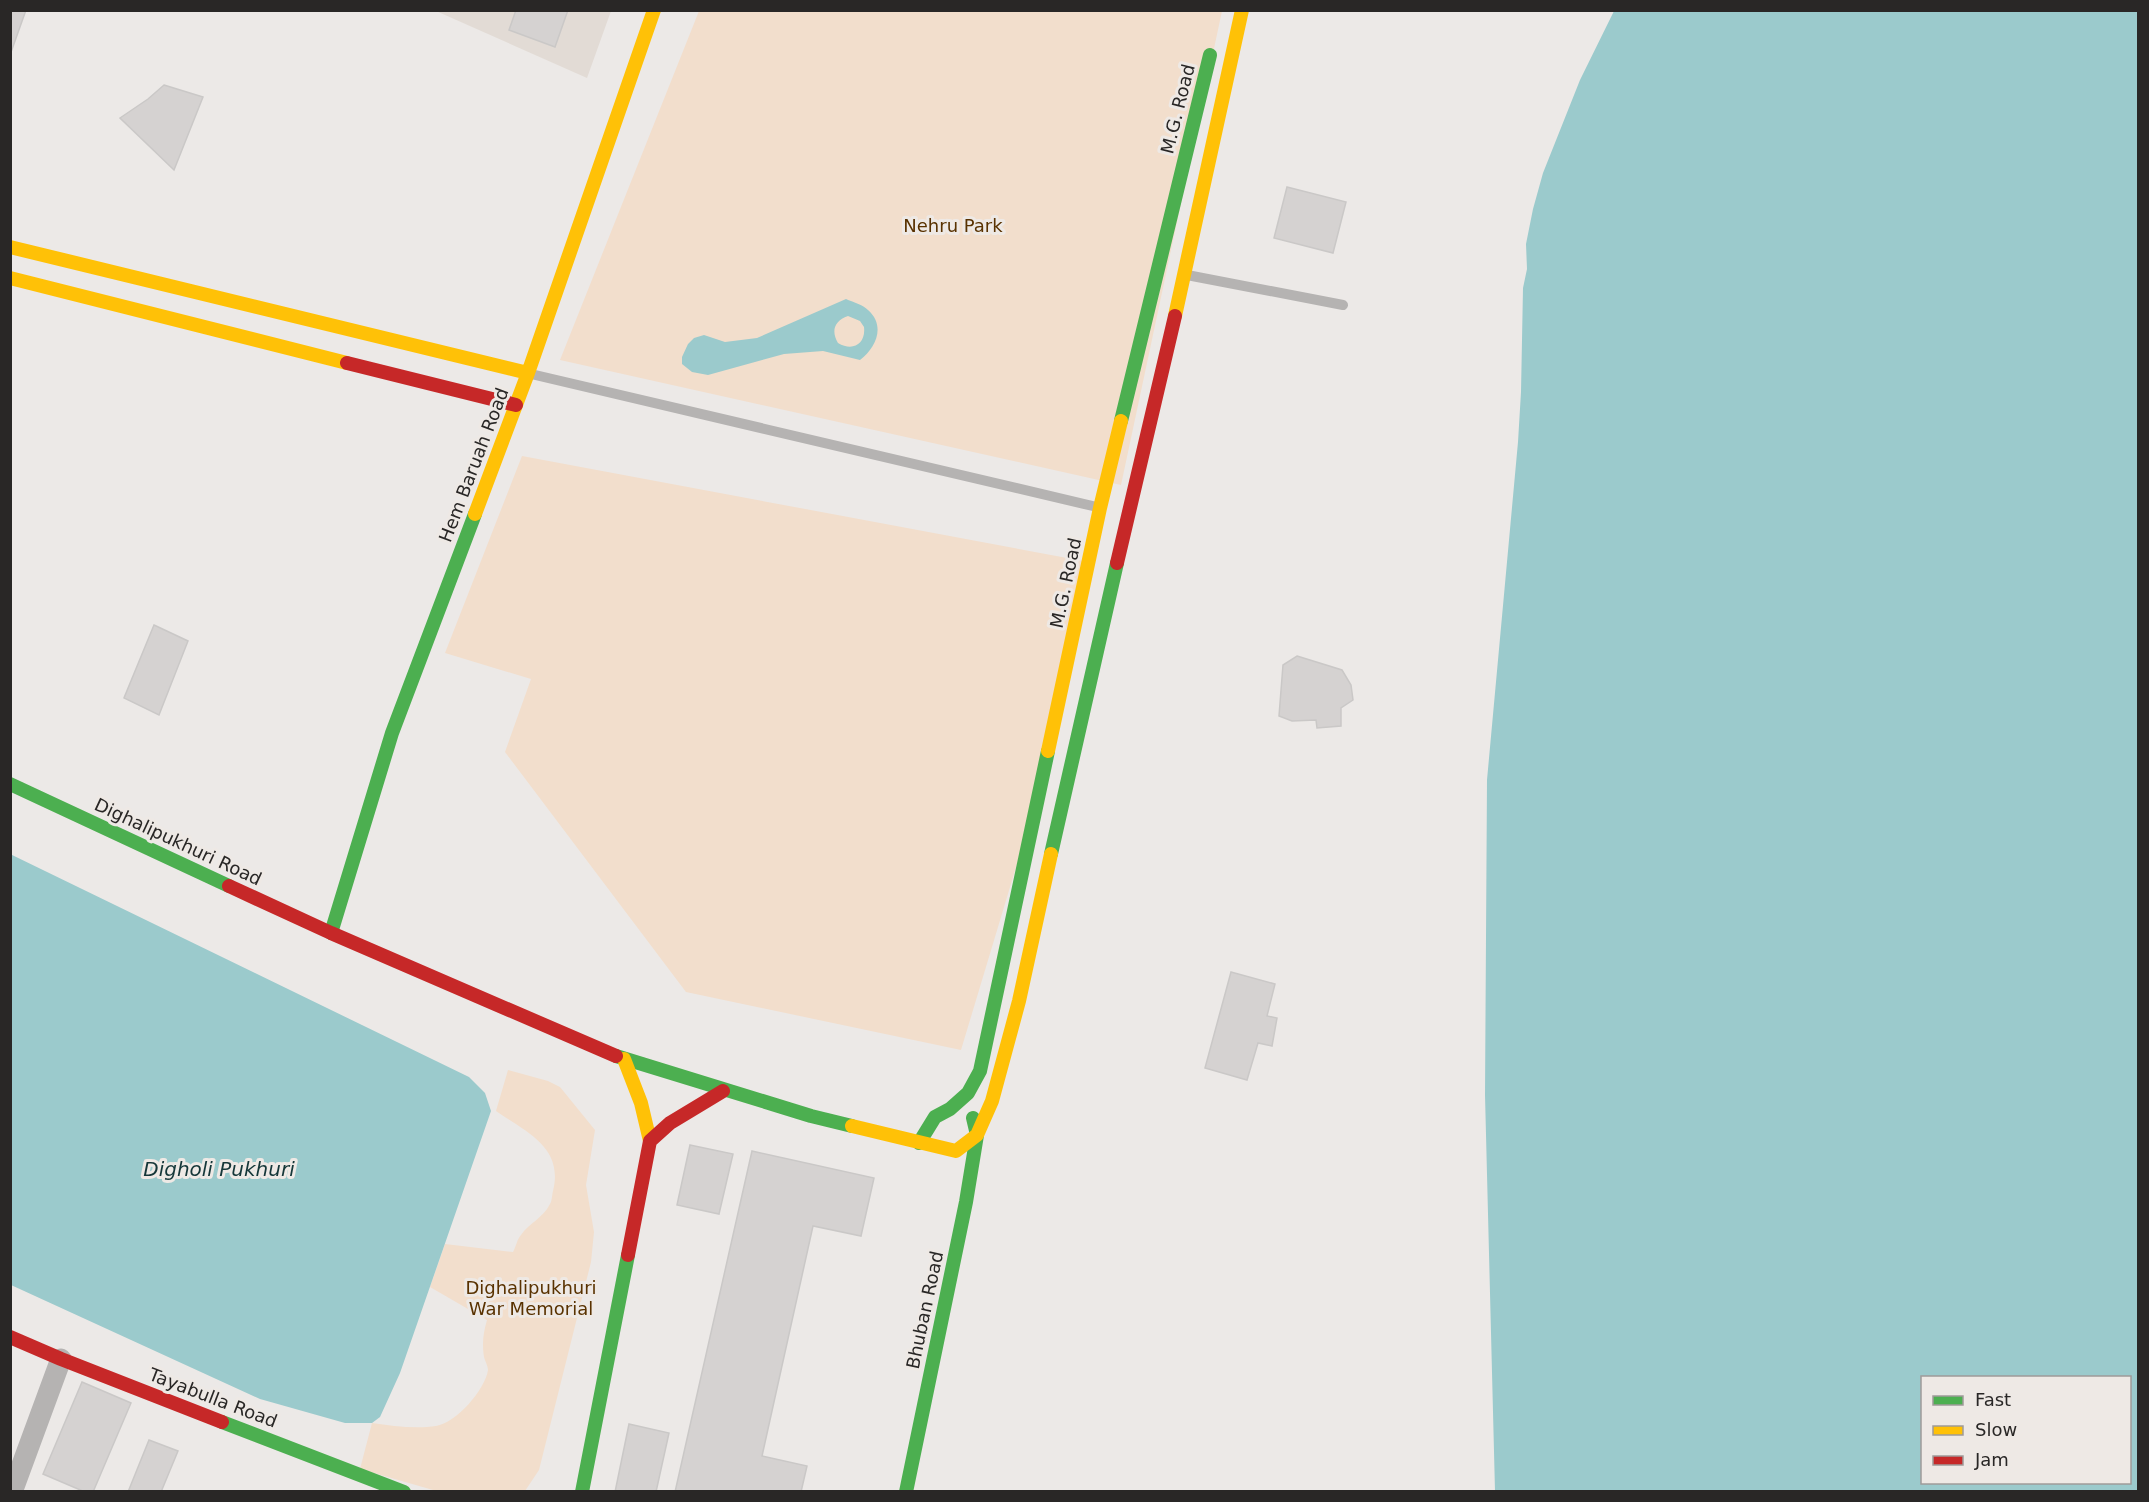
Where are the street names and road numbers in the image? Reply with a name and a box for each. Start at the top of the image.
street label: M.G. Road [1156,62,1199,156]
street label: Hem Baruah Road [434,385,513,545]
street label: M.G. Road [1046,536,1085,630]
street label: Dighalipukhuri Road [91,794,265,890]
street label: Bhuban Road [902,1249,947,1371]
street label: Tayabulla Road [145,1363,280,1432]

